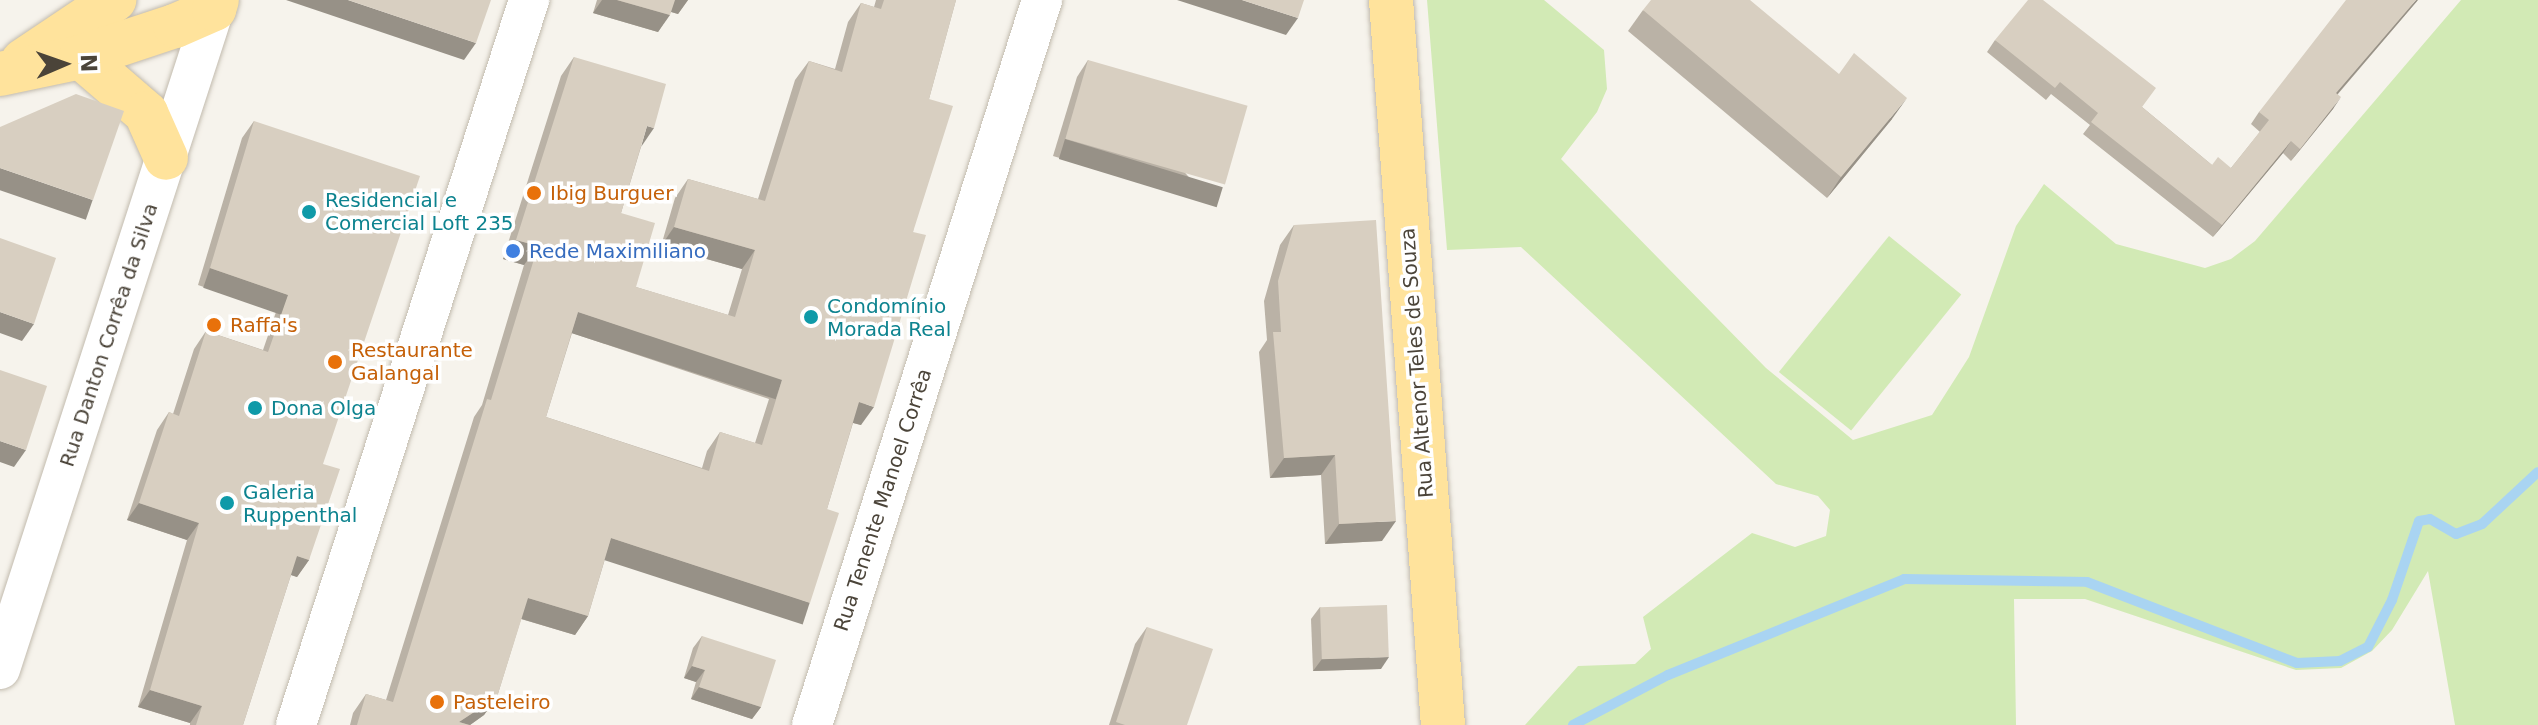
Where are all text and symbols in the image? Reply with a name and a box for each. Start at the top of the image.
north arrow [24,24,104,104]
text: N [76,53,101,73]
place label: Ibig Burguer [550,181,673,205]
marker: Ibig Burguer [525,184,543,202]
place label: Residencial e Comercial Loft 235 [325,188,514,235]
street label: Rua Danton Corrêa da Silva [55,200,163,470]
marker: Residencial e Comercial Loft 235 [300,203,318,221]
street label: Rua Altenor Teles de Souza [1396,227,1438,499]
place label: Rede Maximiliano [529,239,706,263]
marker: Rede Maximiliano [504,242,522,260]
place label: Condomínio Morada Real [827,294,951,341]
marker: Condomínio Morada Real [802,308,820,326]
place label: Raffa's [230,313,298,337]
marker: Raffa's [205,316,223,334]
place label: Restaurante Galangal [351,338,473,385]
marker: Restaurante Galangal [326,353,344,371]
street label: Rua Tenente Manoel Corrêa [829,366,937,634]
place label: Dona Olga [271,396,376,420]
marker: Dona Olga [246,399,264,417]
place label: Galeria Ruppenthal [243,480,357,527]
marker: Galeria Ruppenthal [218,494,236,512]
place label: Pasteleiro [453,690,550,714]
marker: Pasteleiro [428,693,446,711]

